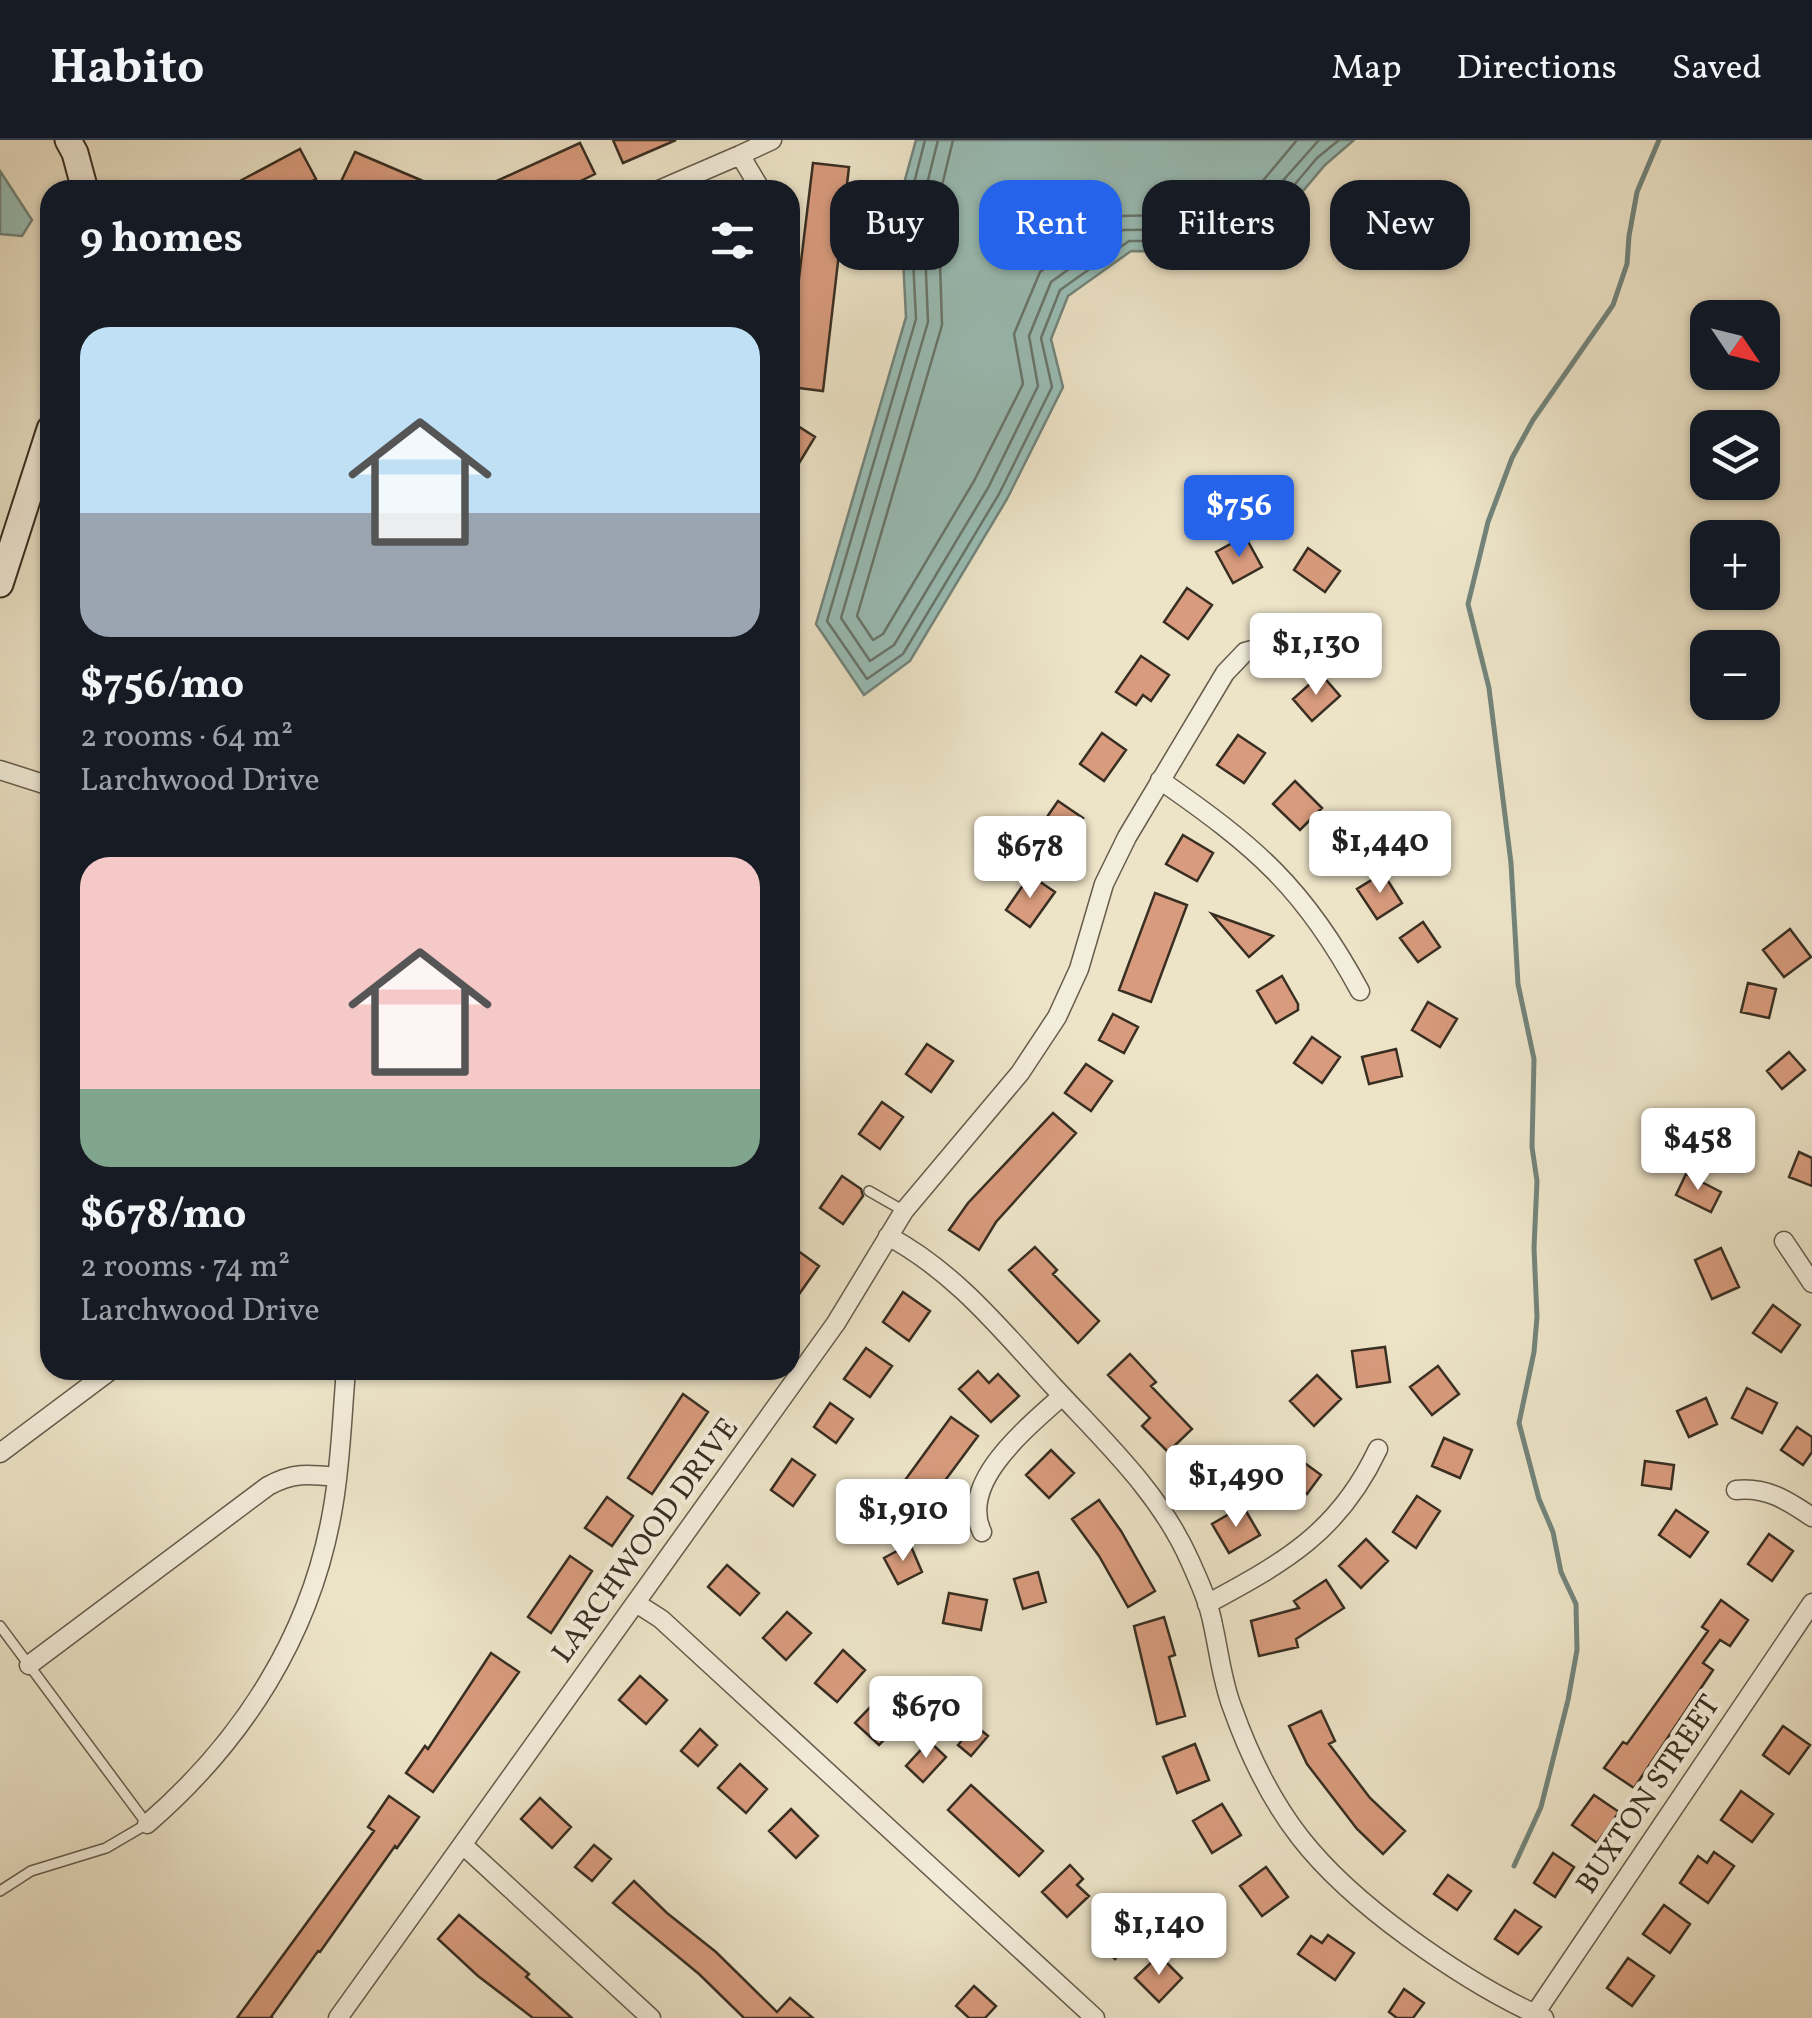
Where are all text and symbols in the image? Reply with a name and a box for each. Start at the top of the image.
text: Habito [50,36,204,103]
text: Map [1331,45,1402,93]
text: Directions [1457,45,1617,93]
text: Saved [1672,45,1762,93]
chip: Buy [830,180,959,270]
chip: Rent [979,180,1122,270]
chip: Filters [1142,180,1310,270]
chip: New [1330,180,1470,270]
text: 9 homes [80,211,243,270]
icon: filters [705,213,760,268]
north arrow [1690,300,1780,390]
map controls [1690,300,1780,720]
icon: home [330,392,510,572]
button: layers [1690,410,1780,500]
pin: $756 [1180,475,1298,560]
text: $756 [1206,485,1272,529]
button: + [1690,520,1780,610]
pin: $1,130 [1235,613,1397,698]
text: $1,130 [1272,623,1360,667]
button: − [1690,630,1780,720]
text: $756/mo [80,657,244,716]
text: 2 rooms · 64 m² [80,716,293,760]
text: Larchwood Drive [80,760,320,804]
pin: $1,440 [1299,811,1461,896]
pin: $678 [971,816,1089,901]
text: $1,440 [1331,821,1429,865]
text: $678 [996,826,1064,870]
icon: home [330,922,510,1102]
pin: $458 [1639,1108,1757,1193]
text: $458 [1663,1118,1733,1162]
text: $678/mo [80,1187,246,1246]
text: 2 rooms · 74 m² [80,1246,290,1290]
text: Larchwood Drive [80,1290,320,1334]
street label: LARCHWOOD DRIVE [543,1410,749,1672]
pin: $1,490 [1155,1445,1317,1530]
text: $1,490 [1188,1455,1284,1499]
pin: $1,910 [822,1479,984,1564]
text: $1,910 [858,1489,948,1533]
pin: $670 [867,1676,985,1761]
text: $670 [891,1686,961,1730]
street label: BUXTON STREET [1567,1687,1731,1903]
pin: $1,140 [1078,1893,1240,1978]
text: $1,140 [1113,1903,1205,1947]

